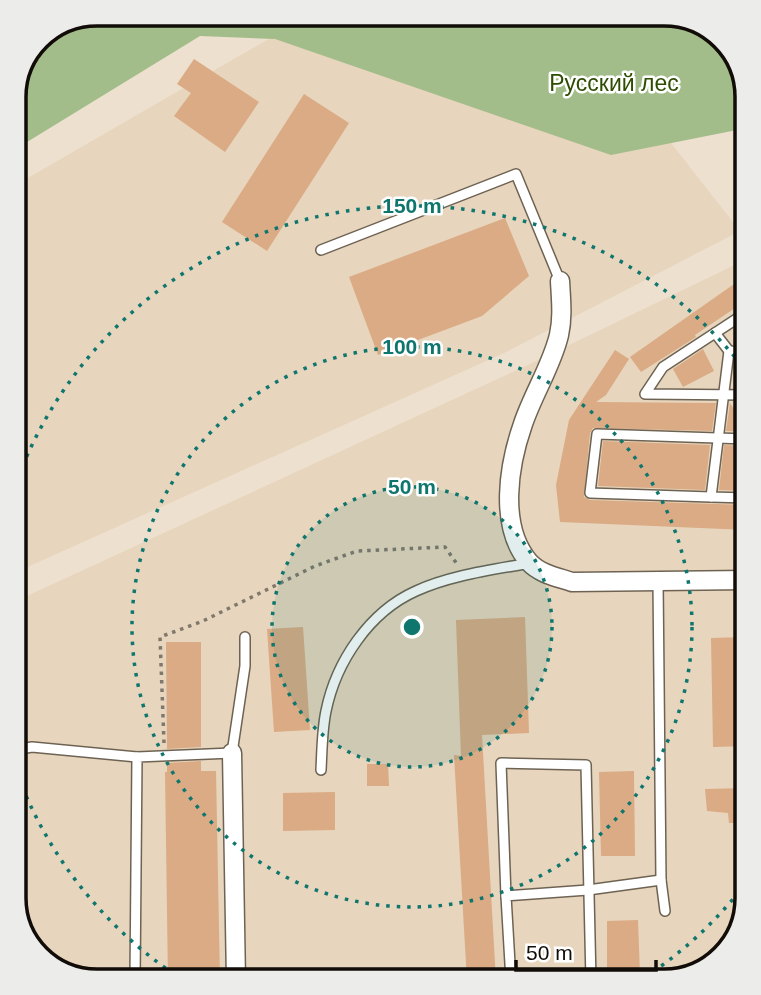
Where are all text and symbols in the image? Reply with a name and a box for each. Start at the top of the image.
park label: Русский лес [549,70,679,96]
text: 150 m [382,194,442,217]
text: 100 m [382,335,442,358]
text: 50 m [388,475,436,498]
centre of rings [400,615,424,639]
scale bar [516,928,656,972]
text: 50 m [526,941,573,964]

